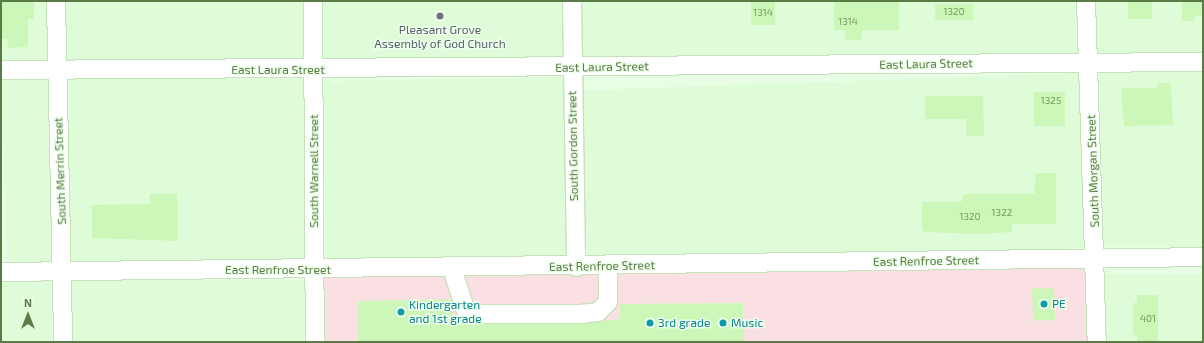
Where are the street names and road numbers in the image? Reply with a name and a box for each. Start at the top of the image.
street label: East Laura Street [879,56,973,72]
street label: East Laura Street [555,59,649,75]
street label: East Laura Street [231,63,325,77]
street label: South Gordon Street [565,91,581,201]
street label: South Warnell Street [307,114,321,228]
street label: South Morgan Street [1084,114,1102,228]
street label: South Merrin Street [51,117,69,225]
street label: East Renfroe Street [873,253,979,269]
street label: East Renfroe Street [549,258,655,274]
street label: East Renfroe Street [225,263,331,277]

